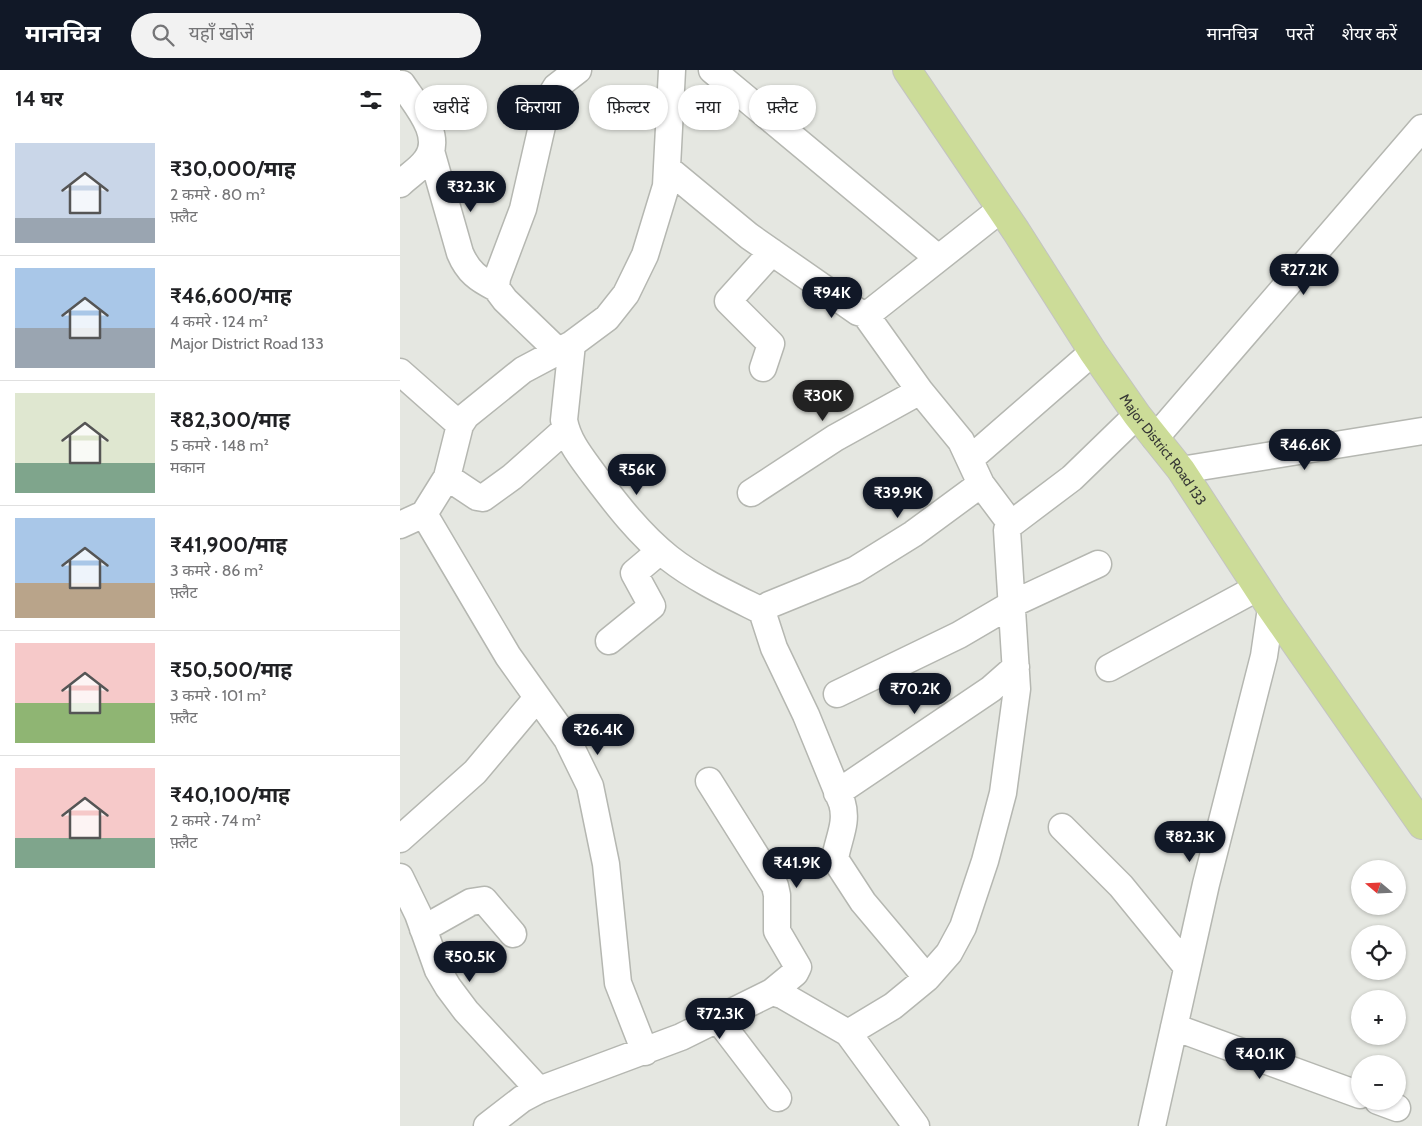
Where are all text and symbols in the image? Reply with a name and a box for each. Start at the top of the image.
search box [131,13,481,58]
text: मानचित्र [25,19,101,48]
icon: search [149,21,177,49]
text: यहाँ खोजें [189,22,254,45]
text: मानचित्र [1206,23,1258,45]
text: परतें [1286,23,1314,45]
text: शेयर करें [1342,23,1397,45]
chip: खरीदें [415,85,487,130]
chip: किराया [497,85,579,130]
chip: फ़िल्टर [589,85,668,130]
chip: नया [678,85,739,130]
chip: फ़्लैट [749,85,816,130]
text: 14 घर [15,86,63,111]
icon: filters [357,86,385,114]
text: ₹30,000/माह [170,156,296,181]
icon: home [55,163,115,223]
pin: ₹32.3K [430,170,512,213]
text: ₹32.3K [447,177,495,196]
text: 2 कमरे · 80 m² [170,185,265,204]
text: फ़्लैट [170,207,198,226]
pin: ₹27.2K [1263,254,1345,296]
text: ₹27.2K [1281,260,1327,279]
pin: ₹94K [802,276,862,319]
text: ₹46,600/माह [170,283,292,308]
text: ₹94K [813,283,851,302]
icon: home [55,288,115,348]
text: 4 कमरे · 124 m² [170,312,268,331]
text: Major District Road 133 [170,334,324,353]
pin: ₹30K [793,380,853,422]
text: ₹30K [804,386,842,405]
street label: Major District Road 133 [1116,390,1211,509]
text: ₹82,300/माह [170,407,290,432]
icon: home [55,413,115,473]
pin: ₹46.6K [1264,428,1346,471]
text: ₹46.6K [1280,435,1330,454]
text: 5 कमरे · 148 m² [170,436,269,455]
pin: ₹56K [607,454,667,496]
text: मकान [170,458,205,477]
text: ₹56K [619,460,655,479]
pin: ₹39.9K [857,476,939,519]
text: ₹39.9K [874,483,922,502]
text: ₹41,900/माह [170,532,287,557]
icon: home [55,538,115,598]
text: 3 कमरे · 86 m² [170,561,263,580]
text: फ़्लैट [170,583,198,602]
text: ₹50,500/माह [170,657,292,682]
icon: home [55,663,115,723]
pin: ₹70.2K [874,672,956,715]
text: ₹70.2K [890,679,940,698]
text: 3 कमरे · 101 m² [170,686,266,705]
text: फ़्लैट [170,708,198,727]
pin: ₹26.4K [557,714,639,756]
text: ₹26.4K [573,720,623,739]
text: ₹40,100/माह [170,782,290,807]
icon: home [55,788,115,848]
text: 2 कमरे · 74 m² [170,811,261,830]
pin: ₹82.3K [1149,820,1231,863]
text: ₹82.3K [1165,827,1215,846]
text: फ़्लैट [170,833,198,852]
pin: ₹41.9K [756,846,838,889]
text: ₹41.9K [774,853,820,872]
north arrow [1351,860,1406,915]
map controls [1351,860,1406,1110]
button: locate [1351,925,1406,980]
pin: ₹50.5K [429,940,511,983]
text: ₹50.5K [445,947,495,966]
button: + [1351,990,1406,1045]
pin: ₹72.3K [679,998,761,1040]
text: ₹72.3K [696,1004,744,1023]
pin: ₹40.1K [1219,1038,1301,1080]
text: ₹40.1K [1236,1044,1284,1063]
button: − [1351,1055,1406,1110]

